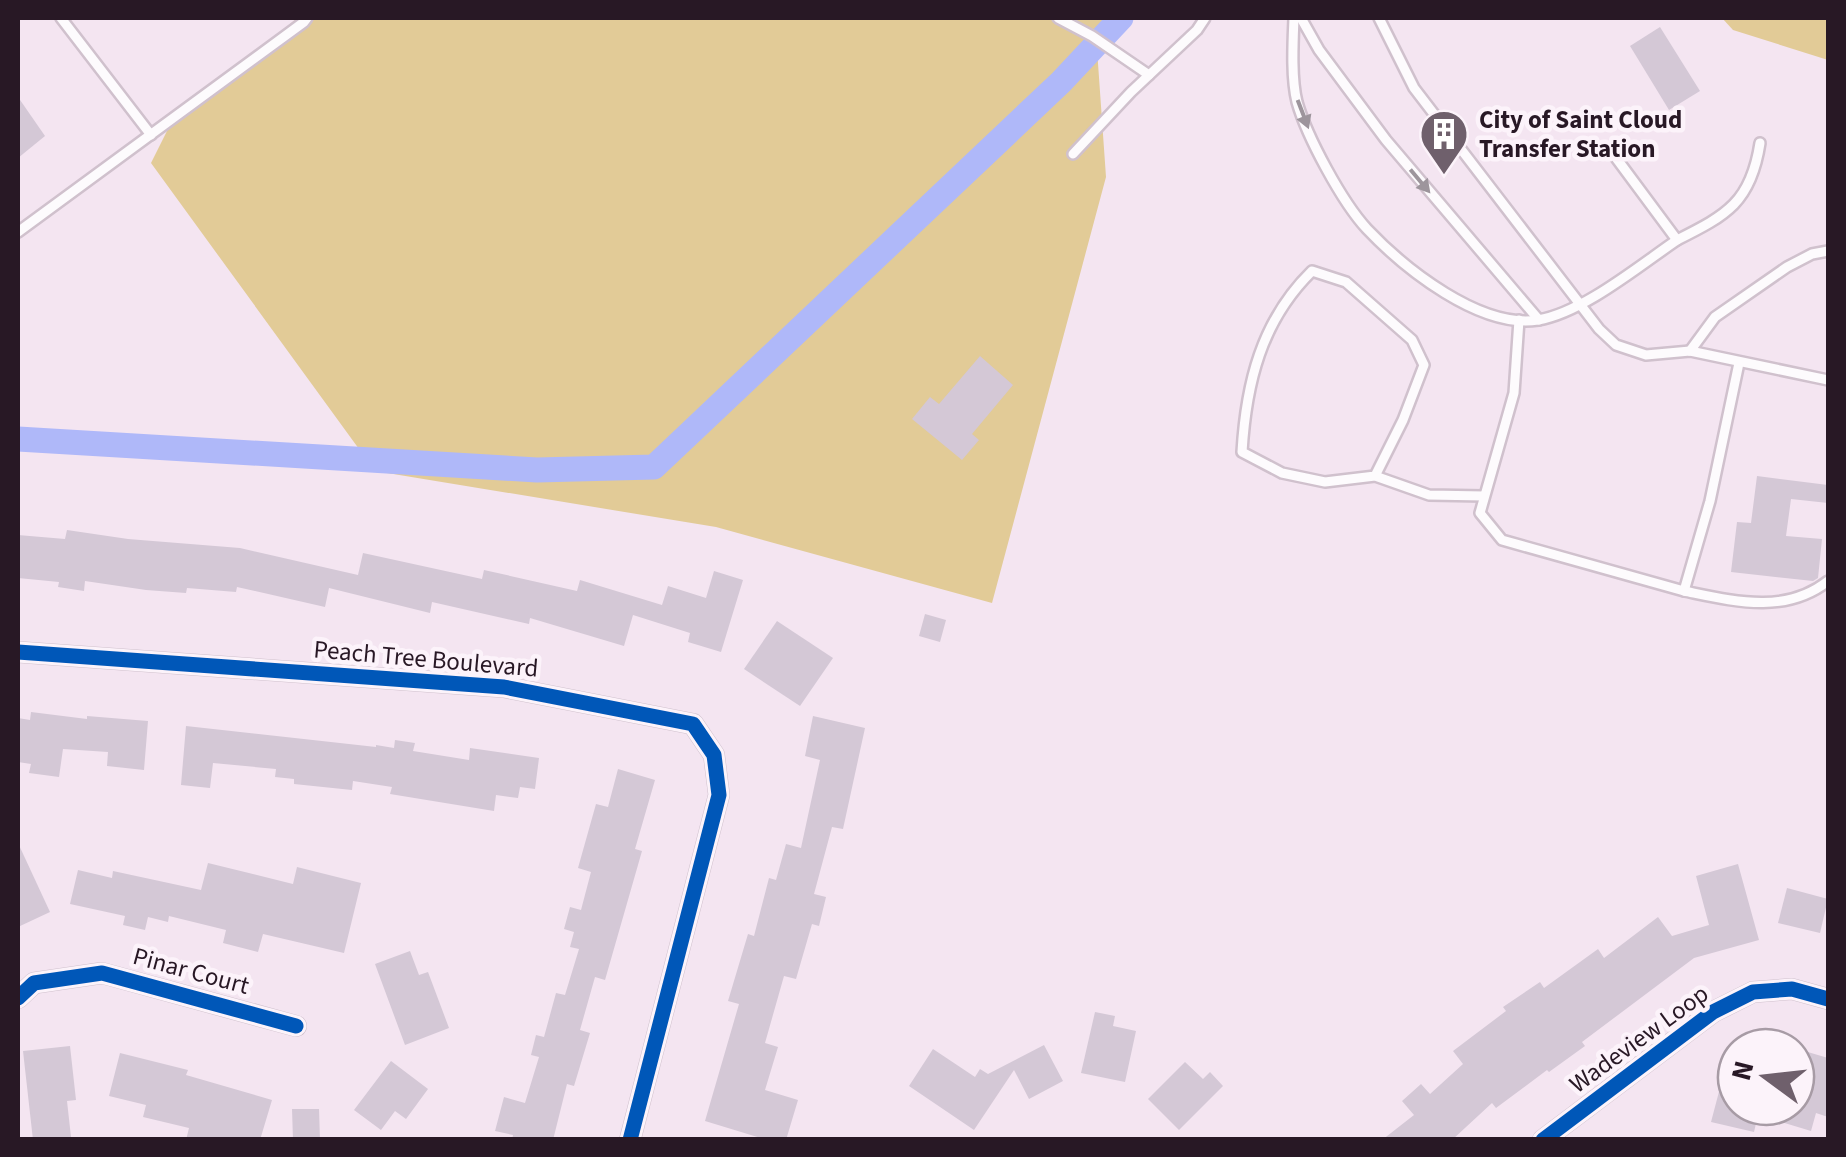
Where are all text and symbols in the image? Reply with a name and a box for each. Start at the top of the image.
one-way arrow [1296,99,1311,129]
place label: City of Saint Cloud Transfer Station [1479,102,1682,167]
building icon: City of Saint Cloud Transfer Station [1418,108,1470,176]
one-way arrow [1409,168,1431,193]
street label: Peach Tree Boulevard [312,631,540,687]
street label: Pinar Court [129,938,254,1004]
street label: Wadeview Loop [1562,976,1716,1102]
north arrow [1716,1027,1816,1127]
text: N [1721,1057,1765,1085]

